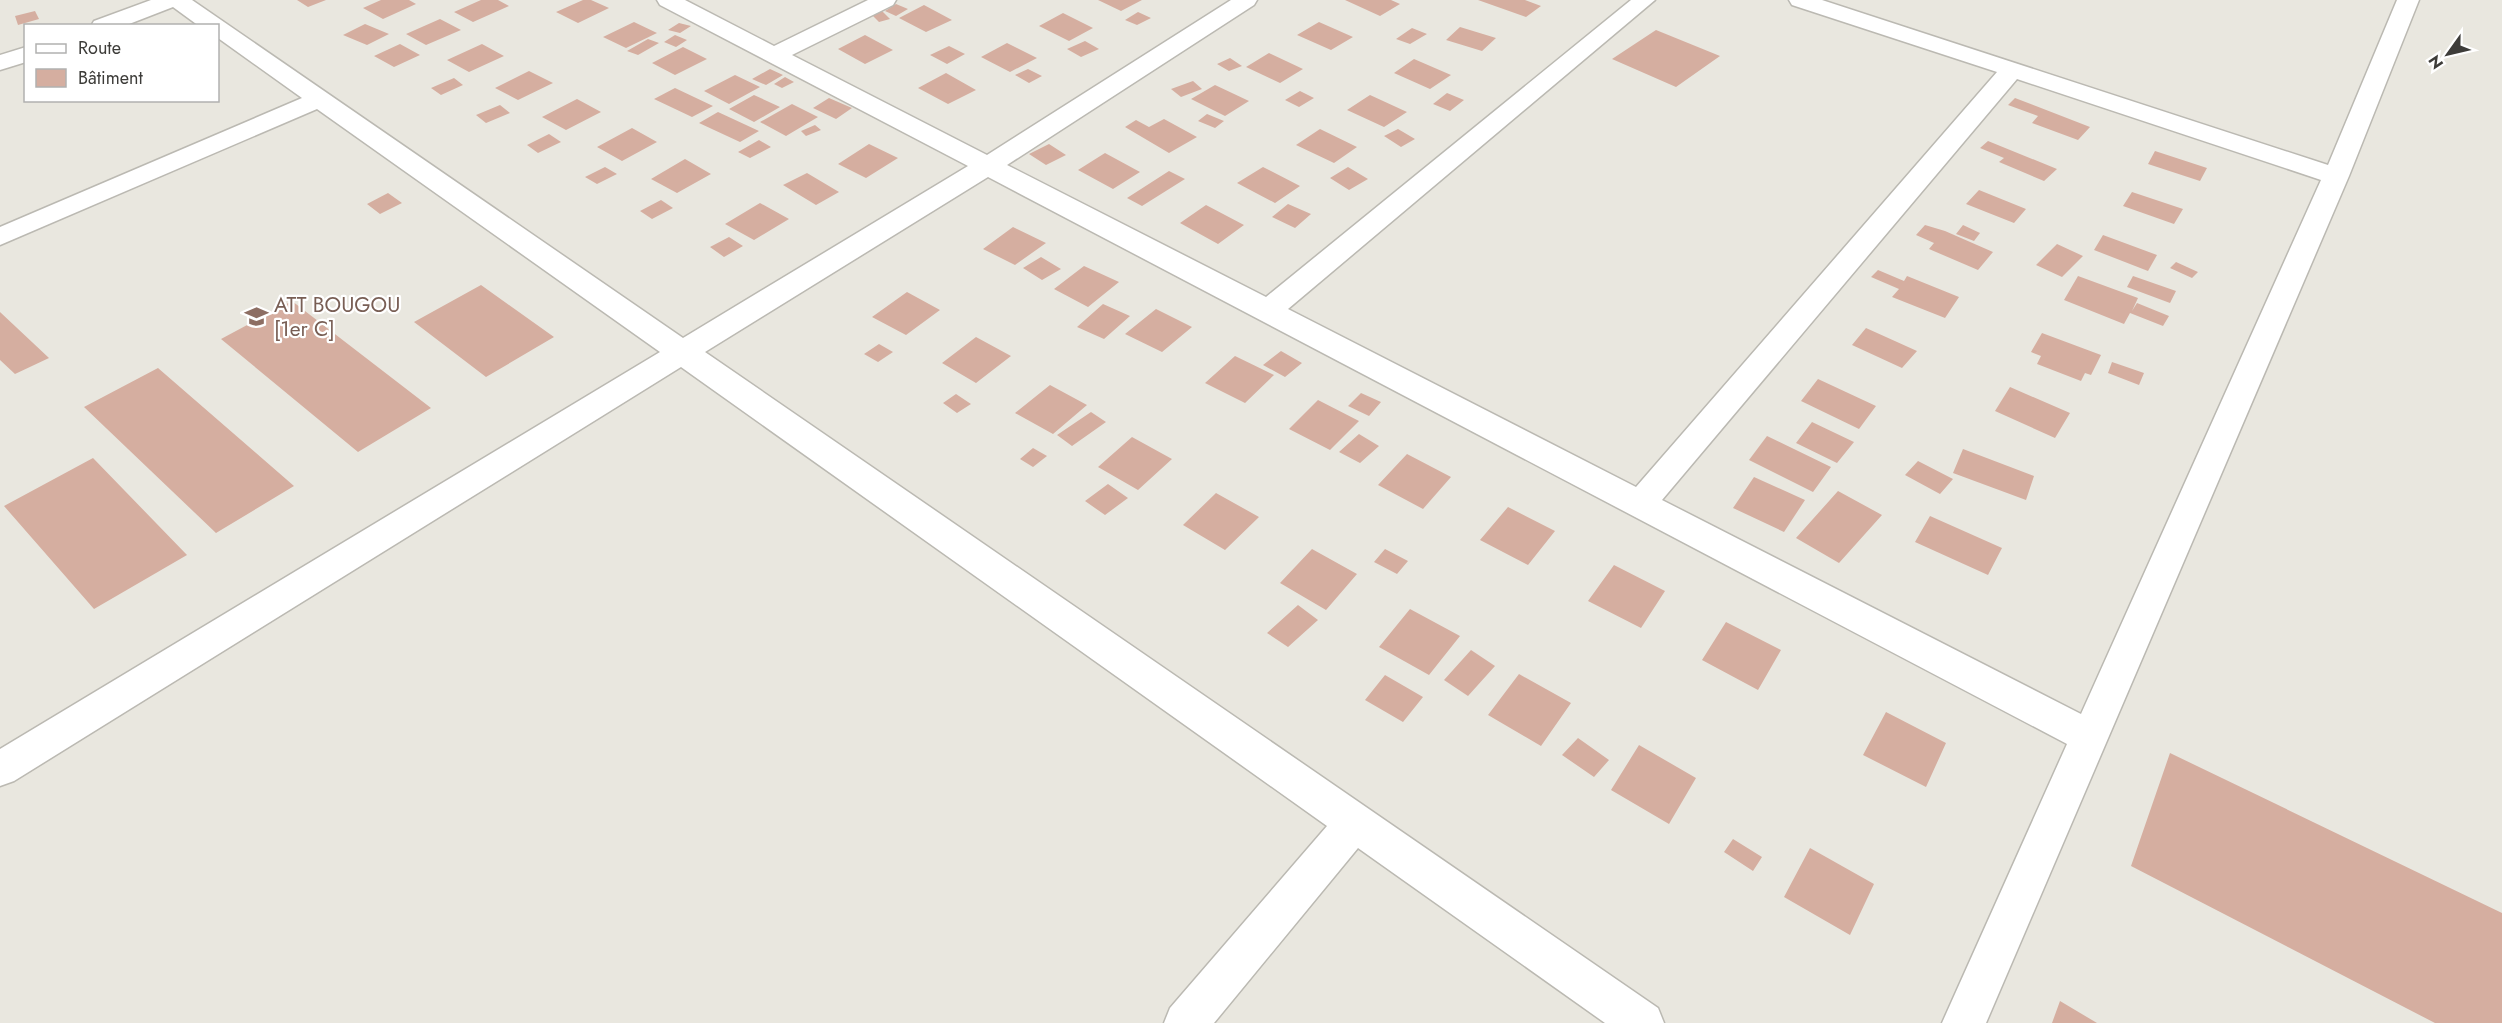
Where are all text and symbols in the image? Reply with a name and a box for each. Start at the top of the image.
legend [24,24,219,102]
north arrow [2418,24,2478,84]
text: Route [78,35,121,61]
text: N [2423,50,2449,74]
text: Bâtiment [78,65,144,91]
place label: ATT BOUGOU [1er C] [274,290,400,344]
school or university icon: ATT BOUGOU [1er C] [243,304,269,330]

